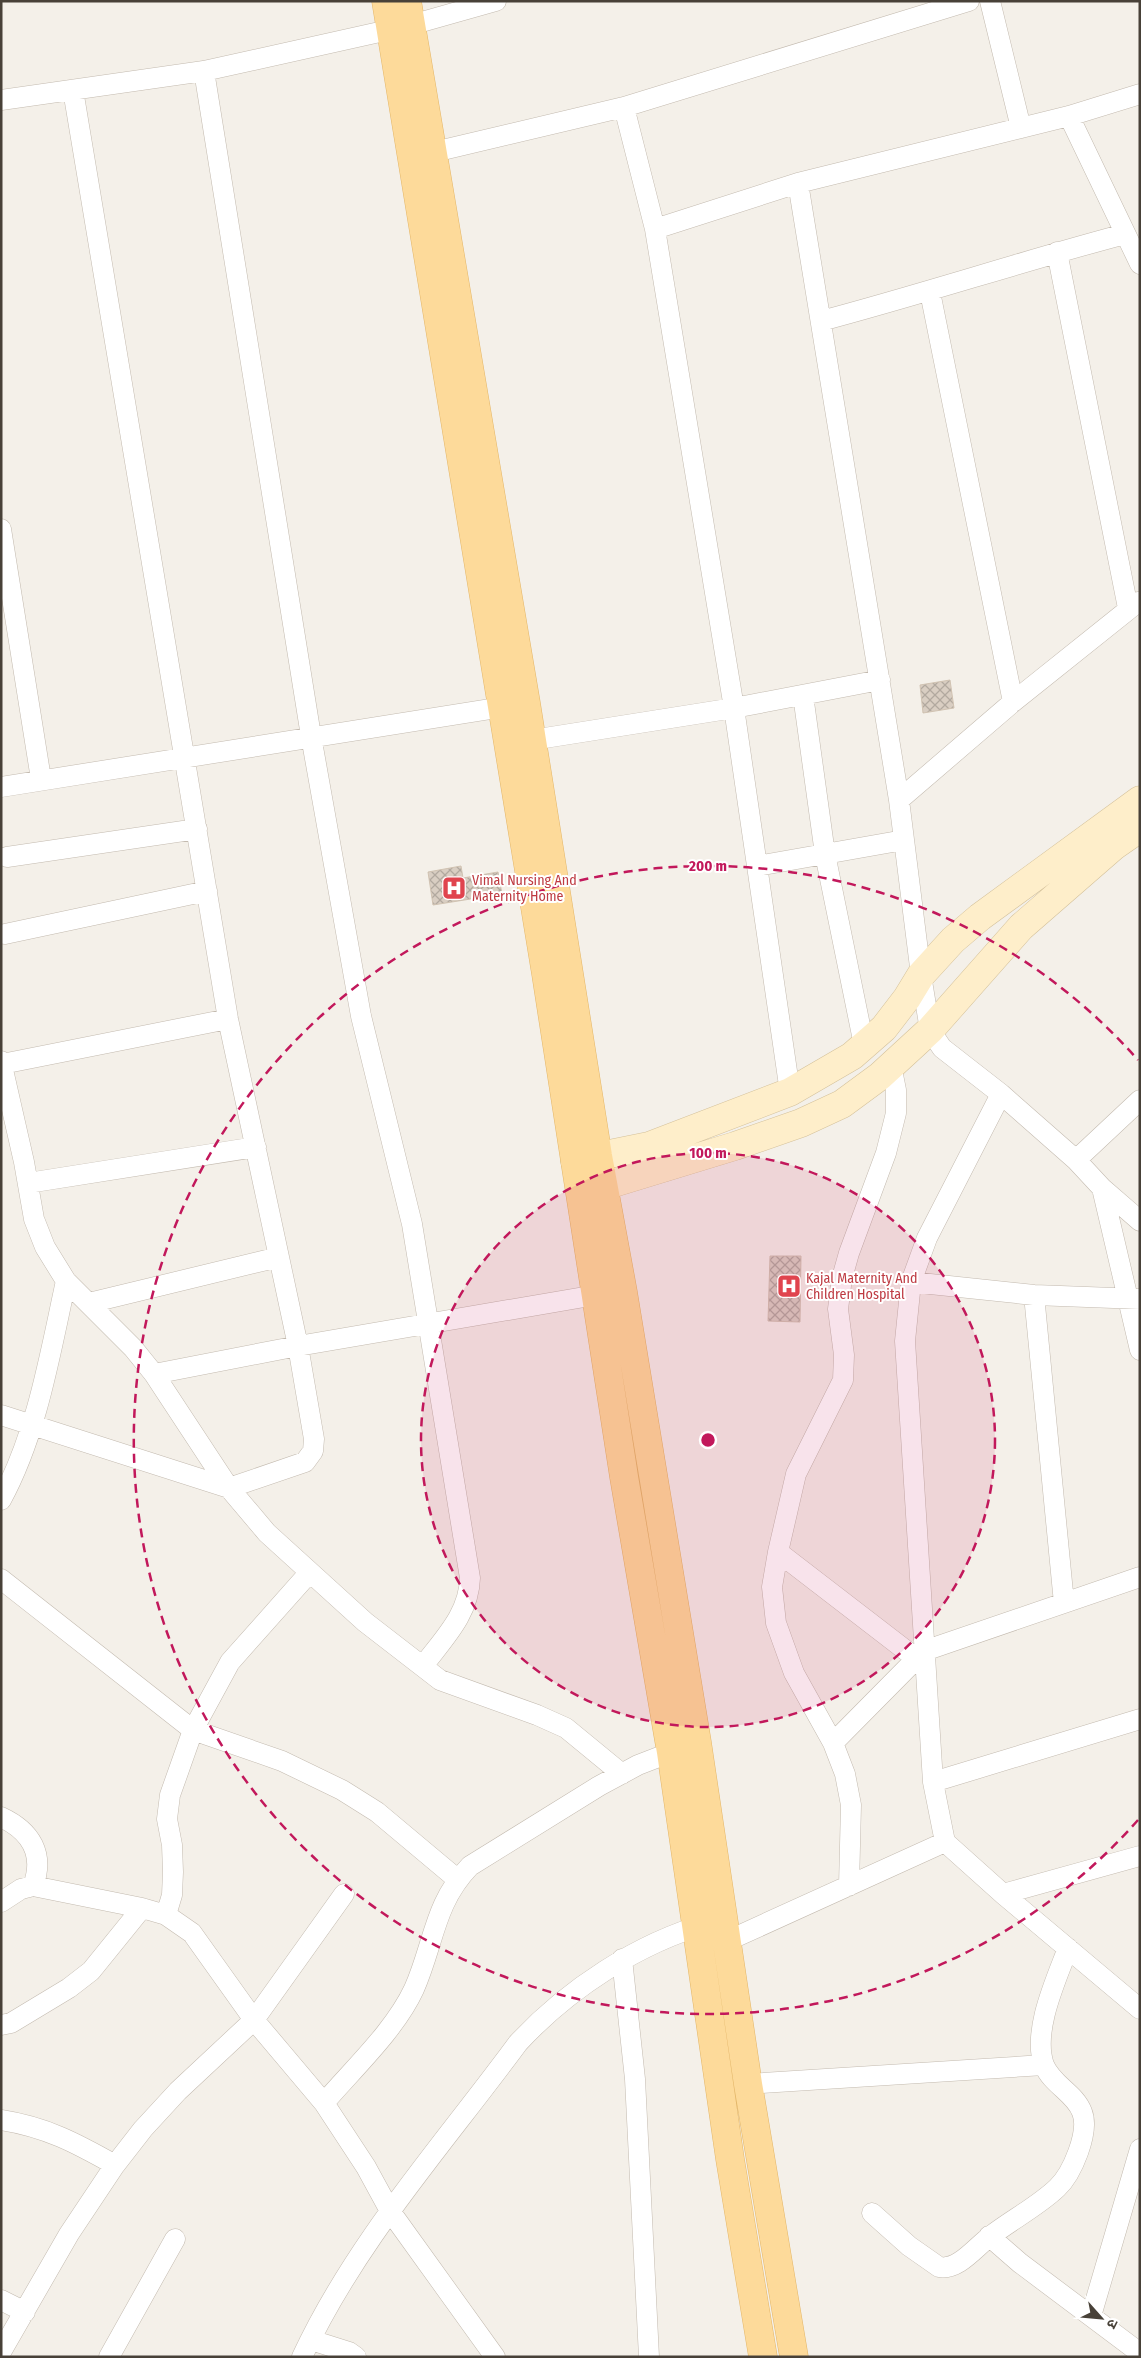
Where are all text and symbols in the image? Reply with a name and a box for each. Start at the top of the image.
text: 200 m [688,857,727,875]
place label: Vimal Nursing And Maternity Home [472,872,577,905]
hospital icon: Vimal Nursing And Maternity Home [441,875,467,901]
text: 100 m [689,1144,727,1162]
place label: Kajal Maternity And Children Hospital [806,1270,917,1303]
hospital icon: Kajal Maternity And Children Hospital [776,1273,802,1299]
centre of rings [699,1431,717,1449]
north arrow [1076,2293,1126,2343]
text: उ [1102,2316,1122,2332]

